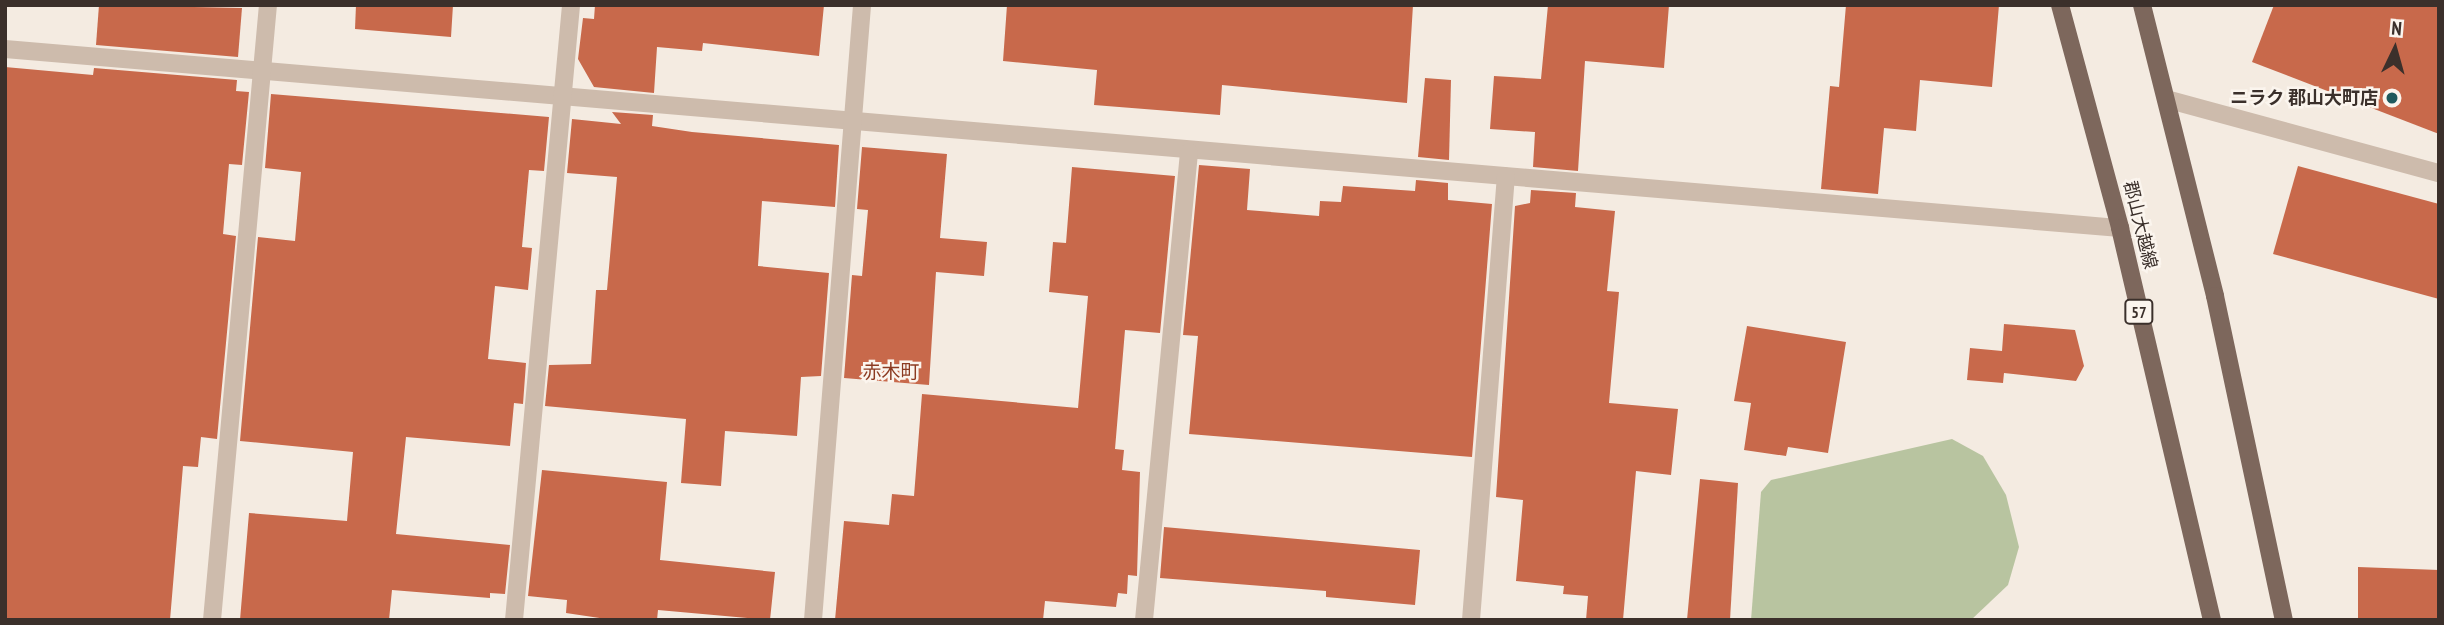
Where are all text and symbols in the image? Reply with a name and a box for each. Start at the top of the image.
north arrow [2360,14,2430,84]
text: N [2391,16,2403,40]
place label: ニラク 郡山大町店 [2230,87,2378,109]
marker: ニラク 郡山大町店 [2384,90,2400,106]
street label: 郡山大越線 [2119,179,2161,271]
road number: 57 [2123,300,2155,324]
district label: 赤木町 [863,361,919,383]

